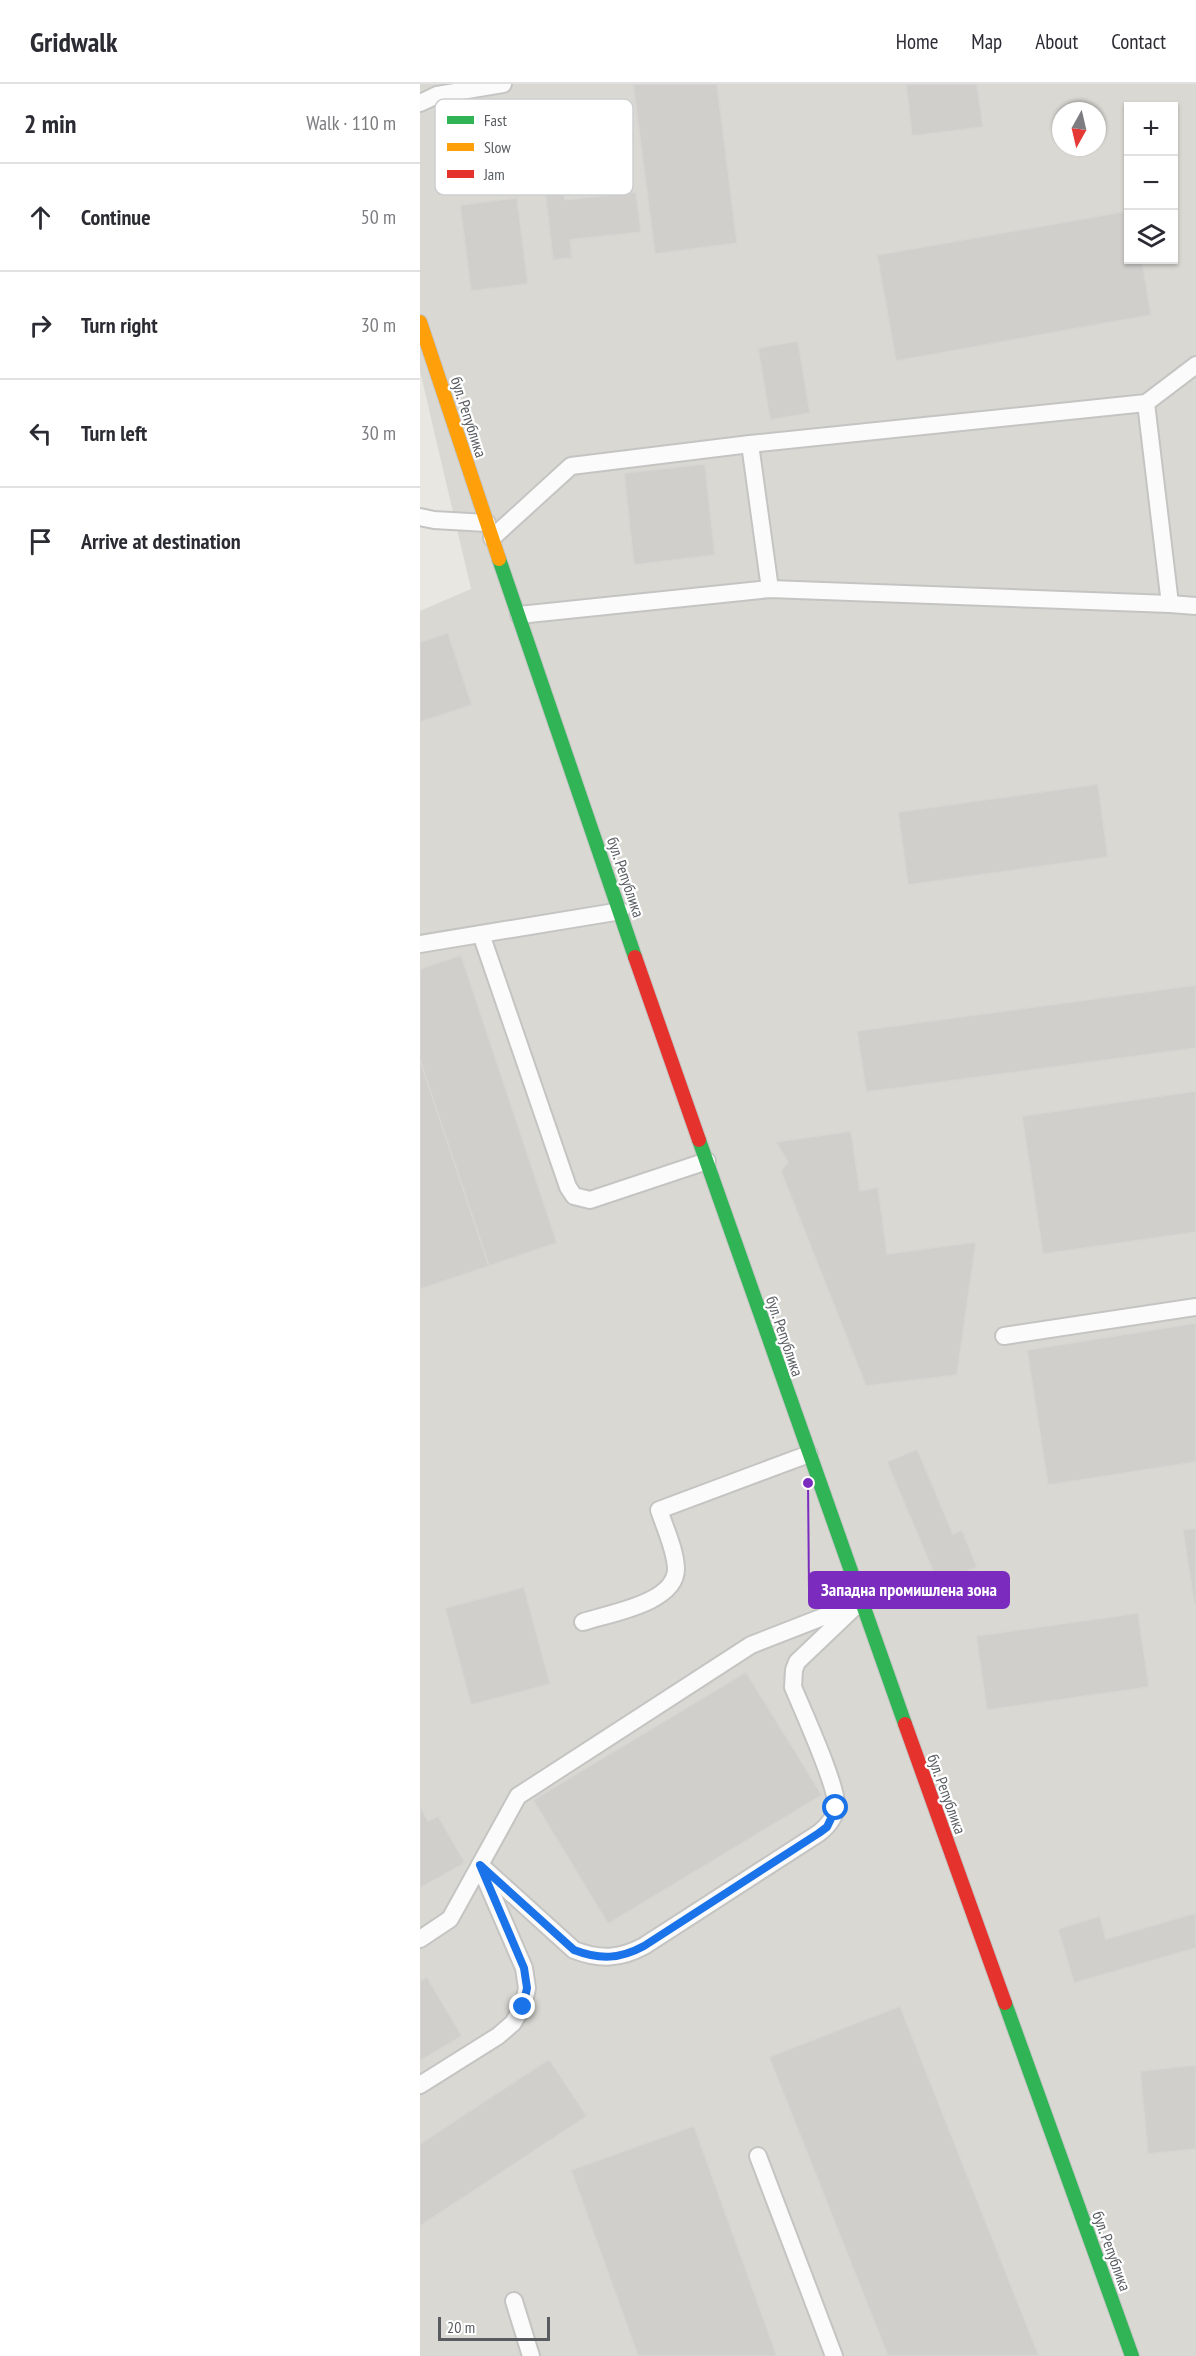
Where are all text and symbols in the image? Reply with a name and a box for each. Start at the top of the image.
text: Gridwalk [30,23,118,60]
text: Home [896,28,938,55]
text: Map [971,28,1002,55]
text: About [1035,28,1078,55]
text: Contact [1111,28,1166,55]
legend [435,99,633,195]
north arrow [1052,102,1106,156]
map controls [1124,102,1178,264]
button: + [1124,102,1178,156]
text: 2 min [24,107,77,140]
text: Walk · 110 m [306,110,396,136]
text: Fast [484,110,507,130]
text: Slow [484,137,511,157]
button: − [1124,156,1178,210]
text: Jam [483,164,505,184]
icon: ahead [24,201,57,234]
text: Continue [81,203,151,231]
text: 50 m [361,204,396,230]
button: layers [1124,210,1178,264]
icon: right [24,309,57,342]
text: Turn right [81,311,158,339]
text: 30 m [361,312,396,338]
street label: бул. Република [447,374,491,460]
icon: left [24,417,57,450]
text: Turn left [81,419,147,447]
text: 30 m [361,420,396,446]
icon: arrive [24,525,57,558]
text: Arrive at destination [81,527,241,555]
street label: бул. Република [603,834,649,920]
street label: бул. Република [762,1293,808,1379]
callout: Западна промишлена зона [809,1572,1009,1608]
text: Западна промишлена зона [821,1578,997,1601]
street label: бул. Република [923,1751,971,1837]
route start [822,1794,848,1820]
route end [509,1993,535,2019]
street label: бул. Република [1088,2208,1136,2294]
scale bar [438,2314,550,2342]
text: 20 m [447,2317,475,2337]

